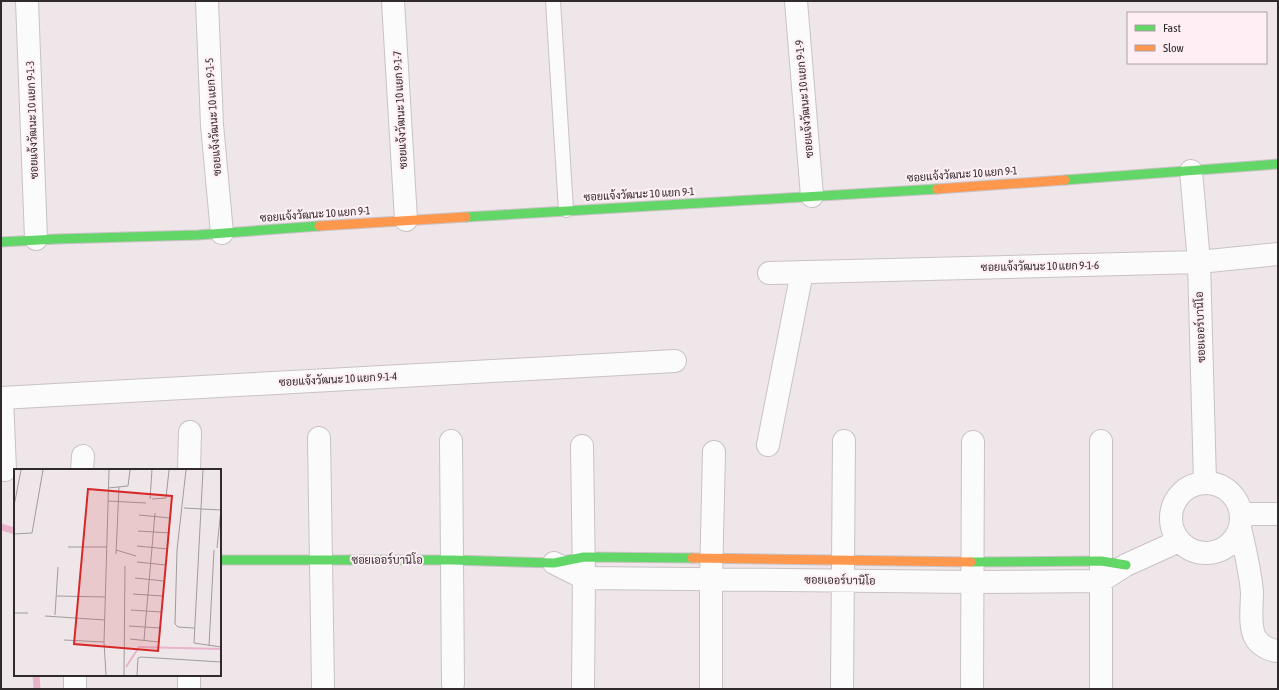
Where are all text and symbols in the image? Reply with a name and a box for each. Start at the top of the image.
legend [1127,12,1267,64]
text: Fast [1163,21,1181,35]
street label: ซอยแจ้งวัฒนะ 10 แยก 9-1-9 [792,39,815,159]
text: Slow [1163,41,1184,55]
street label: ซอยแจ้งวัฒนะ 10 แยก 9-1-7 [390,51,409,170]
street label: ซอยแจ้งวัฒนะ 10 แยก 9-1-5 [202,58,223,177]
street label: ซอยแจ้งวัฒนะ 10 แยก 9-1-3 [23,61,40,179]
street label: ซอยแจ้งวัฒนะ 10 แยก 9-1 [906,163,1018,184]
street label: ซอยแจ้งวัฒนะ 10 แยก 9-1 [583,184,695,203]
street label: ซอยแจ้งวัฒนะ 10 แยก 9-1 [259,203,371,224]
street label: ซอยแจ้งวัฒนะ 10 แยก 9-1-6 [981,258,1099,273]
street label: ซอยเออร์บานิโอ [1191,291,1207,363]
street label: ซอยแจ้งวัฒนะ 10 แยก 9-1-4 [278,369,397,388]
inset map [14,469,221,676]
street label: ซอยเออร์บานิโอ [351,552,423,566]
street label: ซอยเออร์บานิโอ [804,571,876,587]

